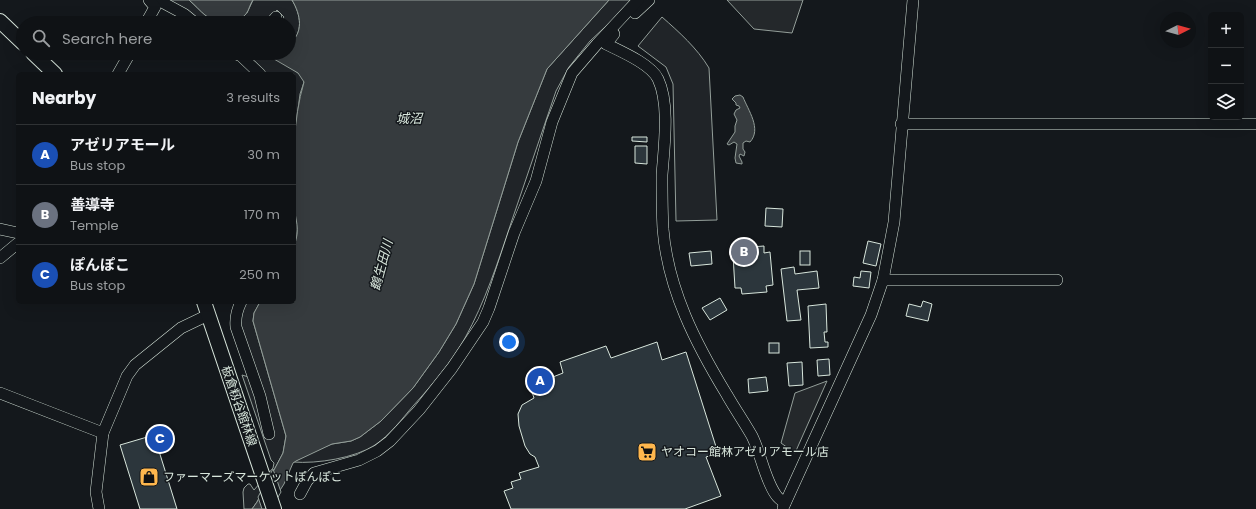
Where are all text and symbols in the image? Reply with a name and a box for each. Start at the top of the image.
north arrow [1160,12,1196,48]
map controls [1208,12,1244,120]
button: + [1208,12,1244,48]
search box [16,16,296,60]
icon: search [30,27,52,49]
text: Search here [62,28,152,49]
button: − [1208,48,1244,84]
button: layers [1208,84,1244,120]
text: Nearby [32,86,96,110]
text: 3 results [226,88,280,107]
water label: 城沼 [396,109,424,128]
text: アゼリアモール [70,134,175,155]
text: A [40,145,50,164]
text: 30 m [247,145,280,164]
text: Bus stop [70,156,125,175]
text: 善導寺 [70,194,115,215]
text: B [41,205,49,224]
text: 170 m [244,205,280,224]
text: Temple [70,216,119,235]
water label: 鶴生田川 [366,236,398,293]
pin: B [731,237,757,267]
text: ぽんぽこ [70,254,130,275]
text: C [40,265,50,284]
text: 250 m [239,265,280,284]
text: Bus stop [70,276,125,295]
your location [499,332,519,352]
street label: 板倉籾谷館林線 [218,363,261,448]
pin: A [527,366,553,396]
pin: C [147,424,173,454]
supermarket icon: ヤオコー館林アゼリアモール店 [636,441,658,463]
place label: ヤオコー館林アゼリアモール店 [661,443,829,460]
shop icon: ファーマーズマーケットぽんぽこ [138,466,160,488]
place label: ファーマーズマーケットぽんぽこ [163,468,342,485]

